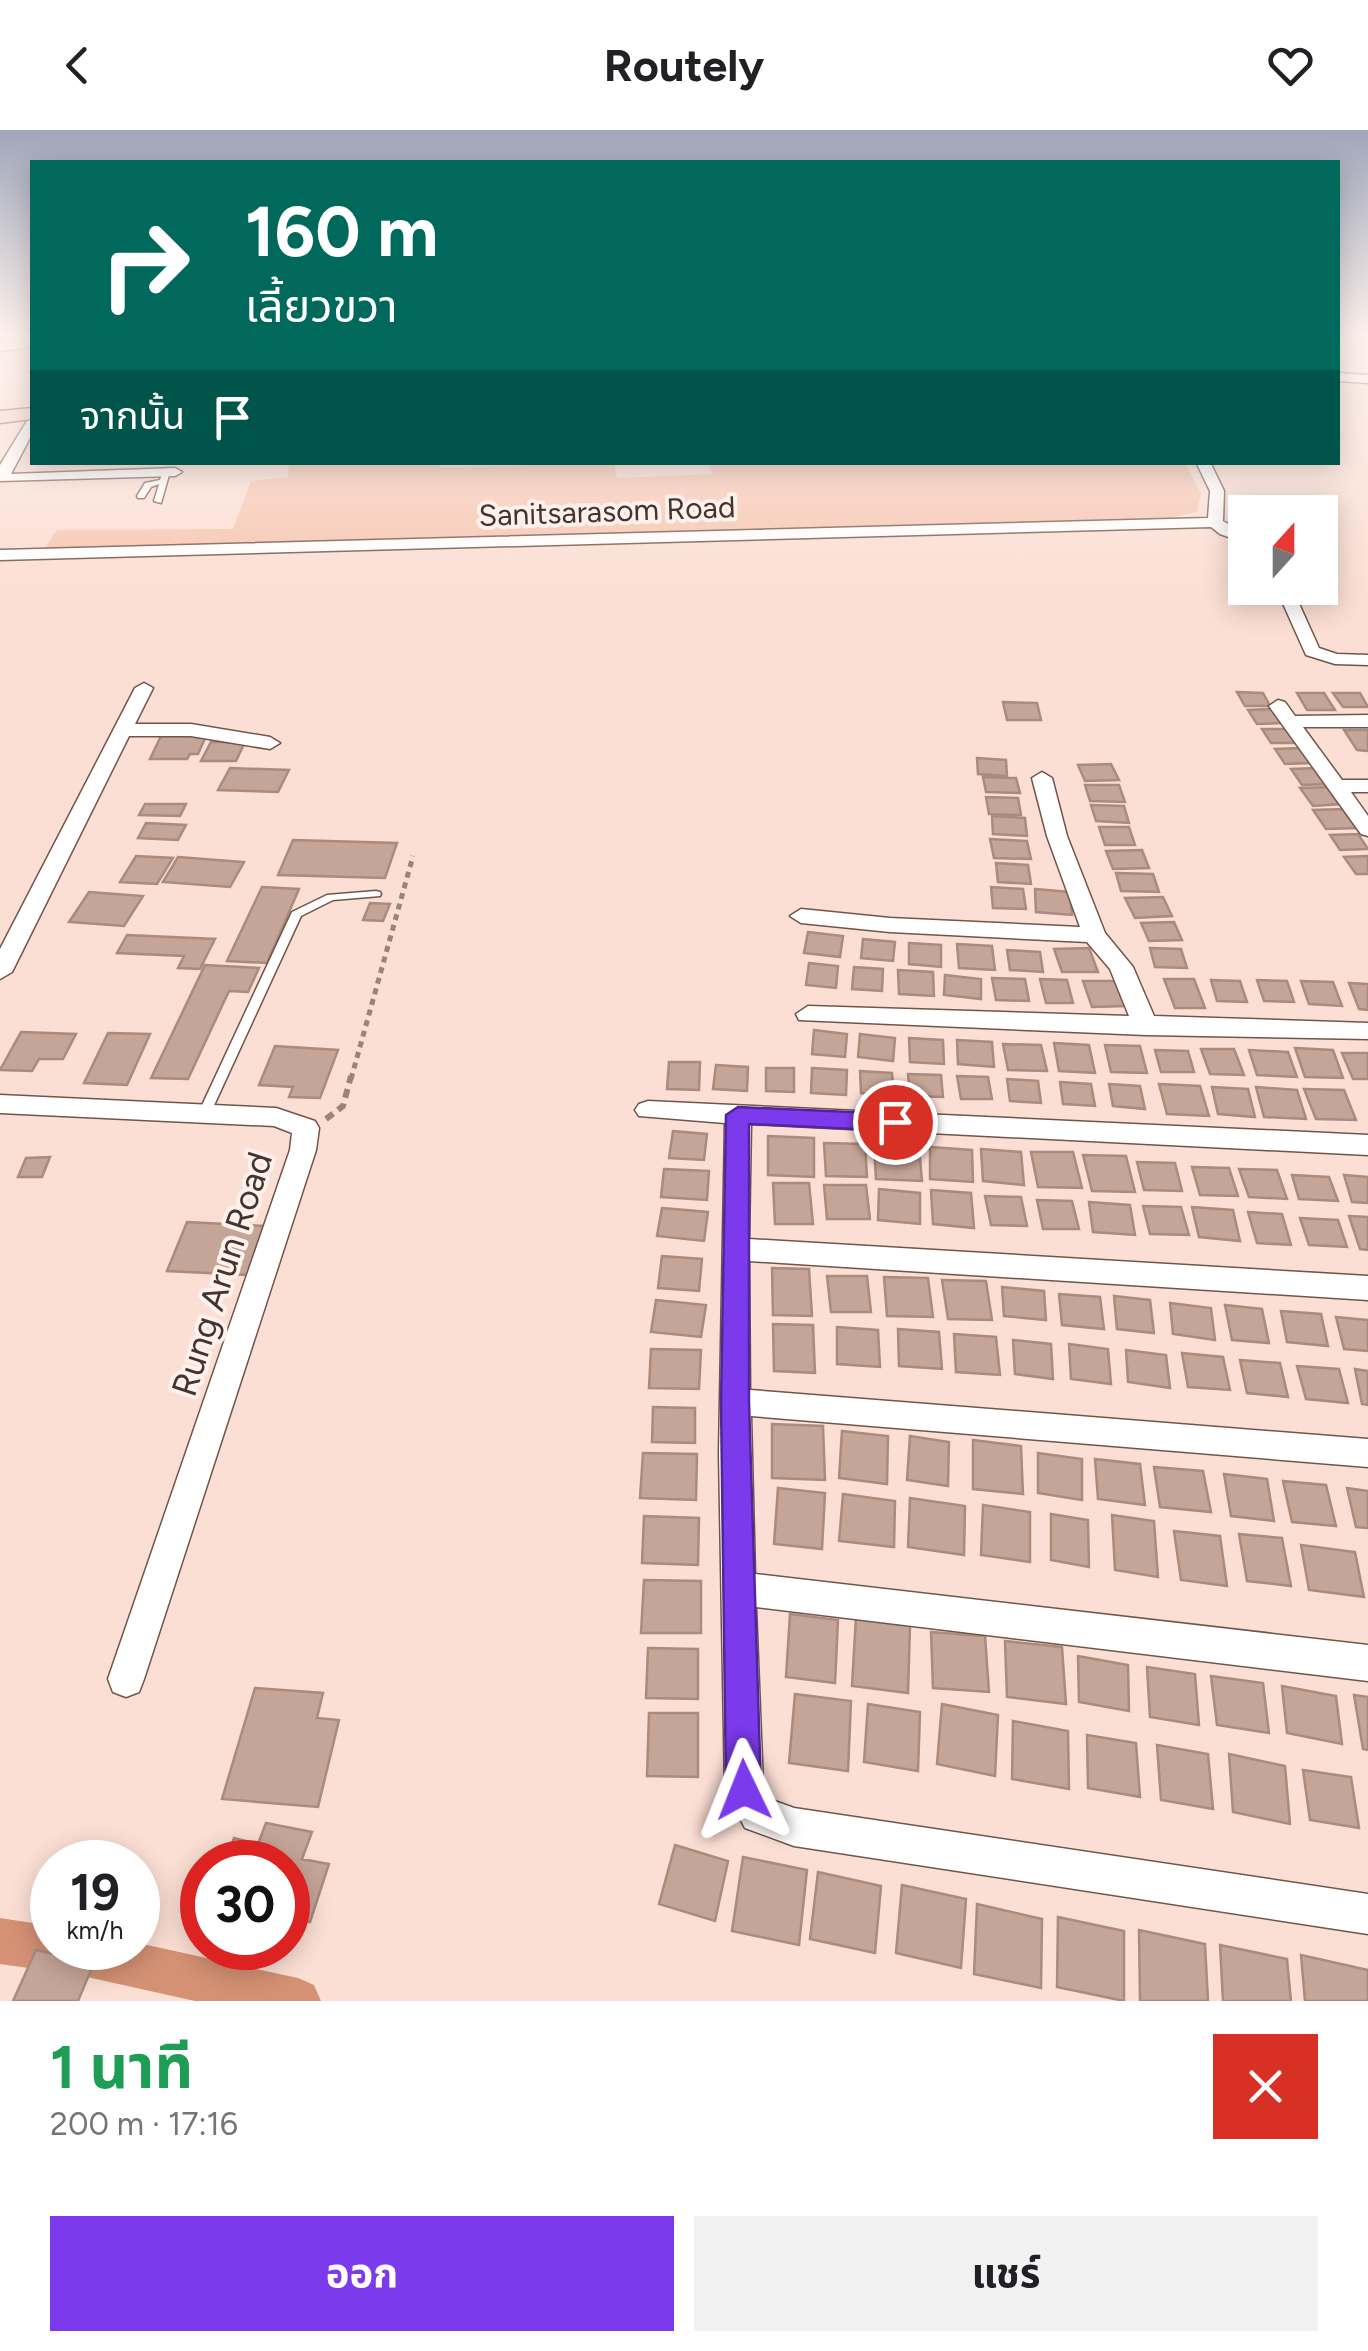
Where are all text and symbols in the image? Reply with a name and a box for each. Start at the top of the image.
icon: back [50,38,105,93]
text: Routely [604,38,764,92]
icon: heart [1263,38,1318,93]
text: 160 m [245,189,438,274]
icon: right [80,200,210,330]
text: เลี้ยวขวา [245,279,397,333]
icon: arrive [205,390,260,445]
text: จากนั้น [80,393,185,439]
street label: Sanitsarasom Road [478,488,736,534]
north arrow [1228,495,1338,605]
map controls [1228,495,1338,605]
pin [853,1080,938,1165]
icon: arrive [868,1095,923,1150]
street label: Rung Arun Road [163,1147,281,1401]
position arrow [692,1738,796,1842]
speed limit sign: 30 [180,1840,310,1970]
text: 19 [70,1862,120,1923]
text: km/h [66,1915,124,1945]
text: 1 นาที [50,2031,193,2103]
button: close [1213,2034,1318,2139]
text: 200 m · 17:16 [50,2105,238,2143]
button: ออก [50,2216,674,2331]
button: แชร์ [694,2216,1318,2331]

